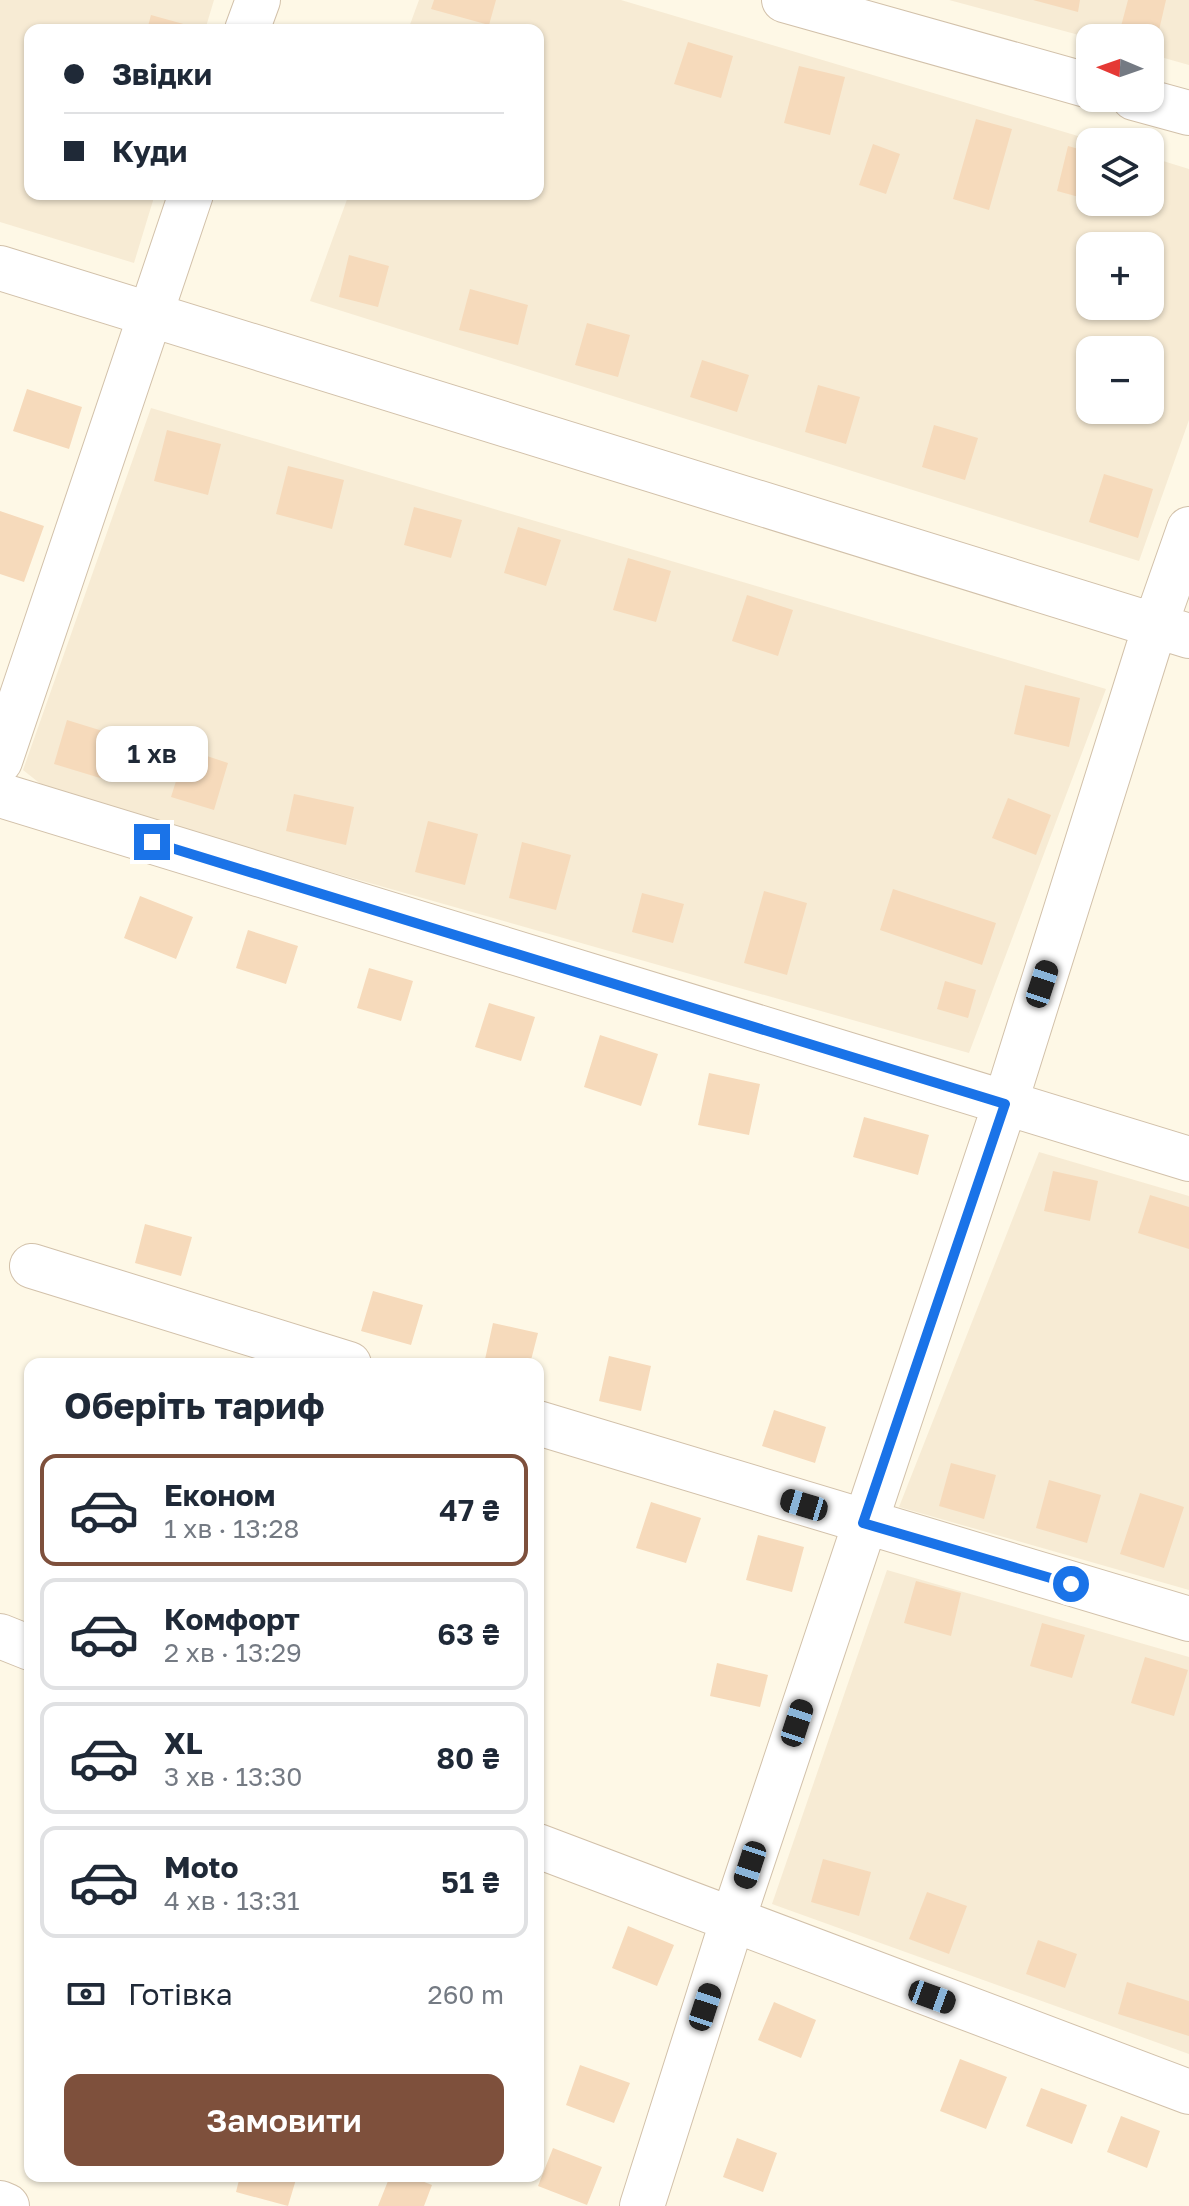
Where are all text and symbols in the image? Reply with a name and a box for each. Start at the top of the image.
north arrow [1076,24,1164,112]
map controls [1076,24,1164,424]
text: Звідки [112,56,212,92]
button: layers [1076,128,1164,216]
text: Куди [112,133,187,169]
button: + [1076,232,1164,320]
button: − [1076,336,1164,424]
callout: 1 хв [96,726,208,782]
text: 1 хв [127,738,177,769]
route end [134,824,170,860]
car [1023,957,1061,1011]
text: Оберіть тариф [64,1384,325,1427]
icon: car [68,1474,140,1546]
text: Економ [164,1477,275,1513]
car [778,1487,830,1523]
text: 47 ₴ [439,1492,500,1528]
text: 1 хв · 13:28 [164,1513,299,1544]
route start [1053,1566,1089,1602]
icon: car [68,1598,140,1670]
text: Комфорт [164,1601,300,1637]
text: 63 ₴ [437,1616,500,1652]
text: 2 хв · 13:29 [164,1637,302,1668]
car [778,1696,816,1750]
icon: car [68,1722,140,1794]
text: XL [164,1725,203,1761]
text: 80 ₴ [436,1740,500,1776]
text: 3 хв · 13:30 [164,1761,302,1792]
car [731,1838,769,1892]
icon: car [68,1846,140,1918]
text: Moto [164,1849,239,1885]
text: 51 ₴ [441,1864,500,1900]
text: 4 хв · 13:31 [164,1885,300,1916]
icon: cash [64,1972,108,2016]
text: Готівка [128,1976,233,2012]
car [905,1978,959,2016]
text: 260 m [428,1979,504,2010]
car [686,1980,724,2034]
button: Замовити [64,2074,504,2166]

